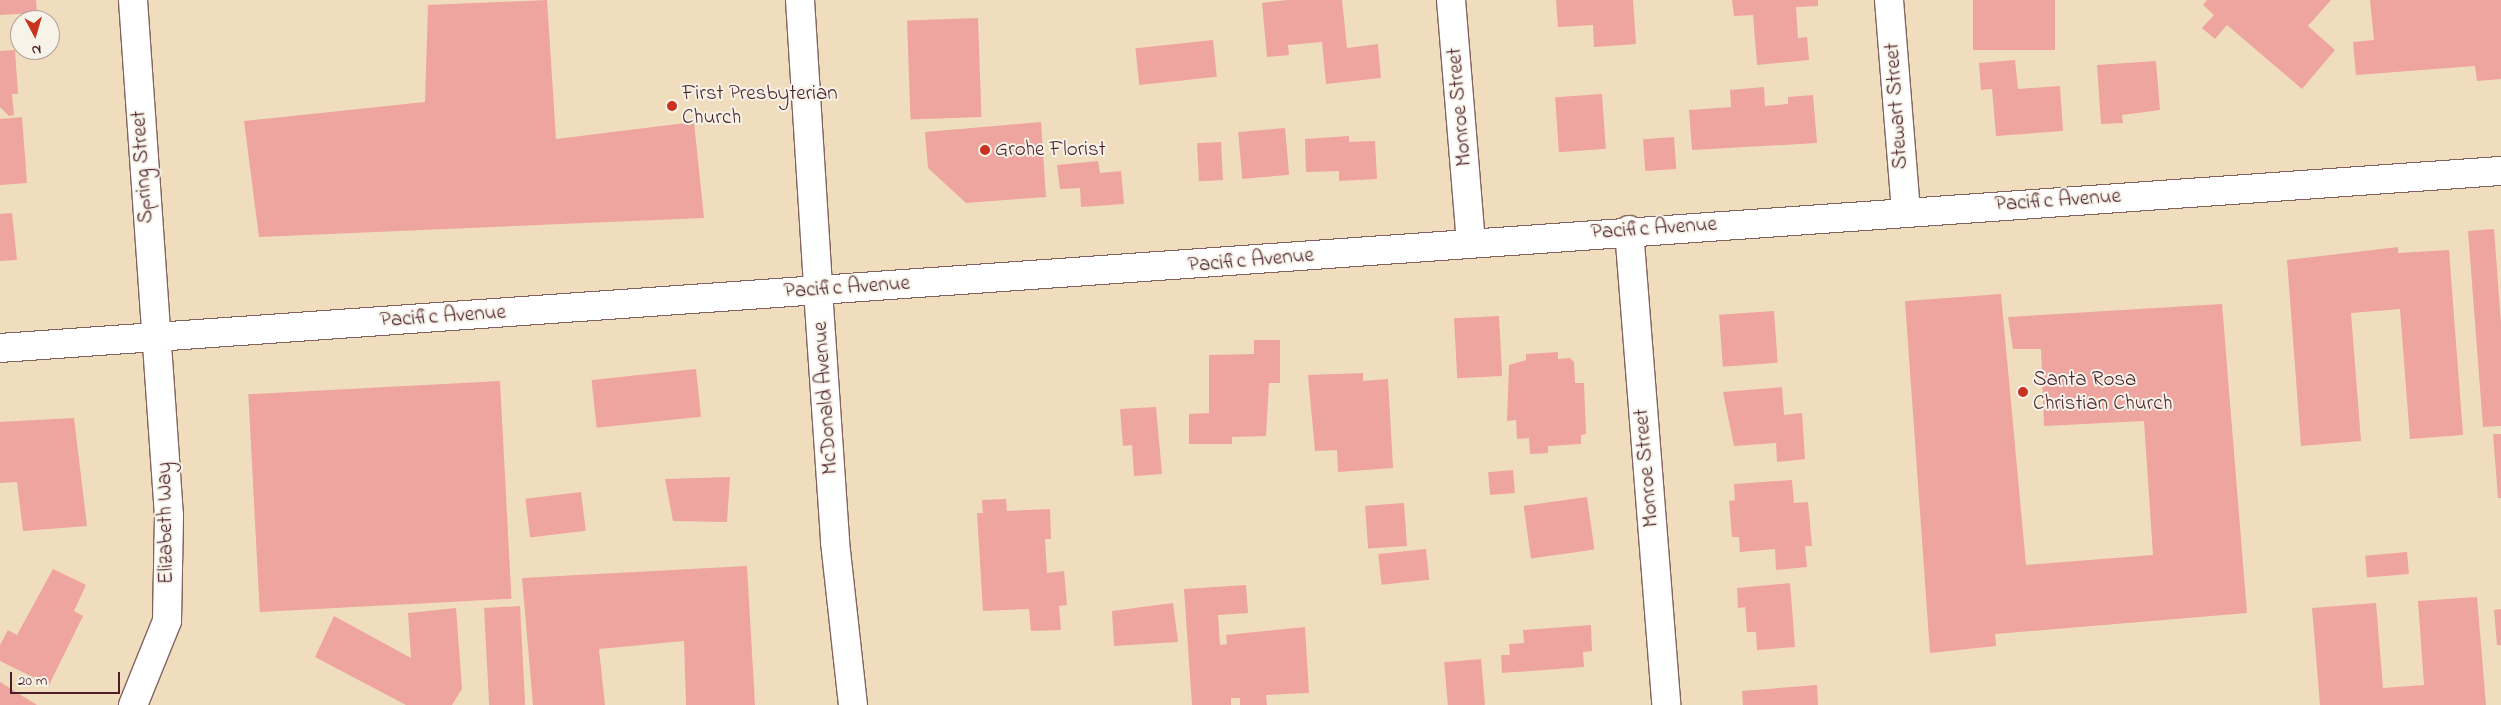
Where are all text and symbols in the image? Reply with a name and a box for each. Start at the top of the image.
north arrow [10,10,60,60]
text: N [31,38,42,60]
street label: Stewart Street [1880,42,1914,170]
street label: Monroe Street [1442,47,1478,167]
place label: First Presbyterian Church [682,81,838,131]
marker: First Presbyterian Church [666,100,678,112]
street label: Spring Street [126,110,160,224]
place label: Grohe Florist [995,137,1106,163]
marker: Grohe Florist [979,144,991,156]
street label: Pacific Avenue [1994,184,2122,218]
street label: Pacific Avenue [1590,212,1718,246]
street label: Pacific Avenue [1187,243,1315,279]
street label: Pacific Avenue [783,271,911,305]
street label: Pacific Avenue [379,300,507,334]
street label: McDonald Avenue [808,321,844,475]
place label: Santa Rosa Christian Church [2033,367,2173,417]
marker: Santa Rosa Christian Church [2017,386,2029,398]
street label: Monroe Street [1629,408,1665,528]
street label: Elizabeth Way [152,462,180,584]
scale bar [12,662,122,694]
text: 20 m [18,670,47,692]

